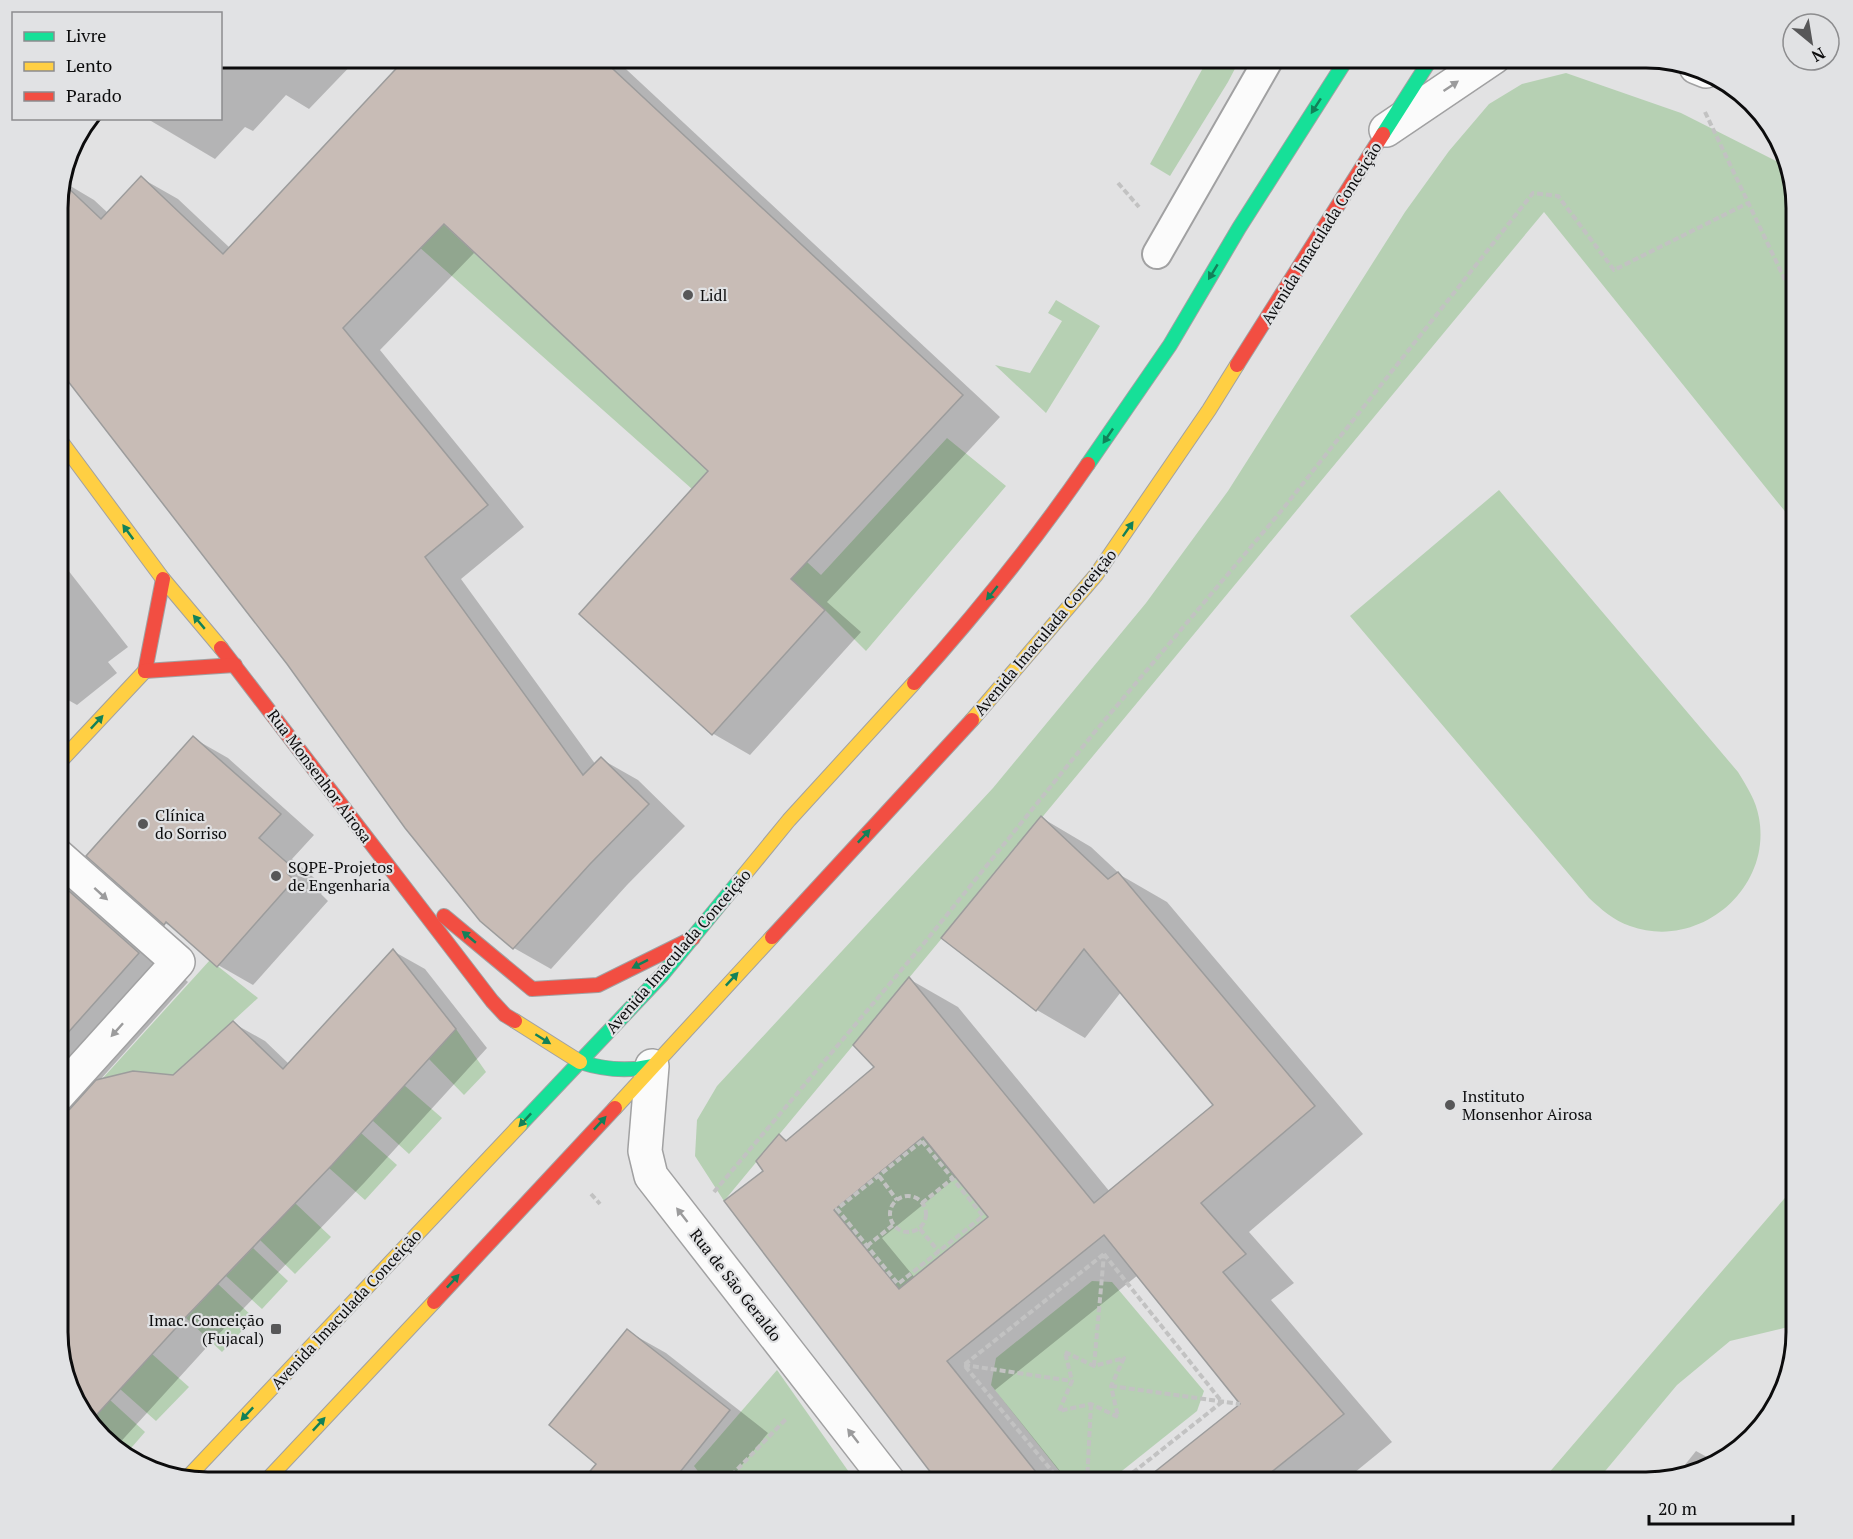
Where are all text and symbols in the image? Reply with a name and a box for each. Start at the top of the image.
legend [12,12,222,120]
north arrow [1781,12,1841,72]
text: Livre [66,23,106,47]
text: N [1808,42,1829,68]
text: Lento [66,53,112,77]
one-way arrow [1443,80,1460,91]
text: Parado [66,83,122,107]
one-way arrow [1311,98,1322,114]
street label: Avenida Imaculada Conceição [1256,137,1386,328]
one-way arrow [1207,264,1218,280]
place label: Lidl [700,284,727,306]
marker: Lidl [681,288,695,302]
one-way arrow [1103,428,1114,444]
one-way arrow [1122,521,1133,537]
one-way arrow [122,524,134,540]
street label: Avenida Imaculada Conceição [969,544,1121,720]
one-way arrow [987,585,999,600]
one-way arrow [193,615,206,630]
street label: Rua Monsenhor Airosa [263,705,377,847]
one-way arrow [90,715,103,730]
place label: Clínica do Sorriso [155,804,227,844]
marker: Clínica do Sorriso [136,817,150,831]
one-way arrow [857,829,871,843]
place label: SQPE-Projetos de Engenharia [288,856,393,896]
street label: Avenida Imaculada Conceição [600,864,756,1038]
marker: SQPE-Projetos de Engenharia [269,869,283,883]
one-way arrow [93,887,108,900]
one-way arrow [461,931,477,944]
one-way arrow [632,959,649,969]
one-way arrow [725,972,739,987]
one-way arrow [111,1022,124,1037]
one-way arrow [534,1033,551,1044]
place label: Instituto Monsenhor Airosa [1462,1085,1592,1125]
marker: Instituto Monsenhor Airosa [1443,1098,1457,1112]
one-way arrow [519,1112,533,1126]
one-way arrow [593,1116,606,1131]
one-way arrow [677,1208,689,1223]
street label: Avenida Imaculada Conceição [266,1224,426,1394]
street label: Rua de São Geraldo [685,1224,787,1346]
one-way arrow [445,1275,459,1289]
place label: Imac. Conceição (Fujacal) [149,1309,264,1349]
marker: Imac. Conceição (Fujacal) [269,1322,283,1336]
one-way arrow [241,1407,255,1421]
one-way arrow [312,1417,326,1431]
one-way arrow [848,1428,860,1443]
scale bar [1649,1488,1793,1526]
text: 20 m [1658,1496,1698,1520]

